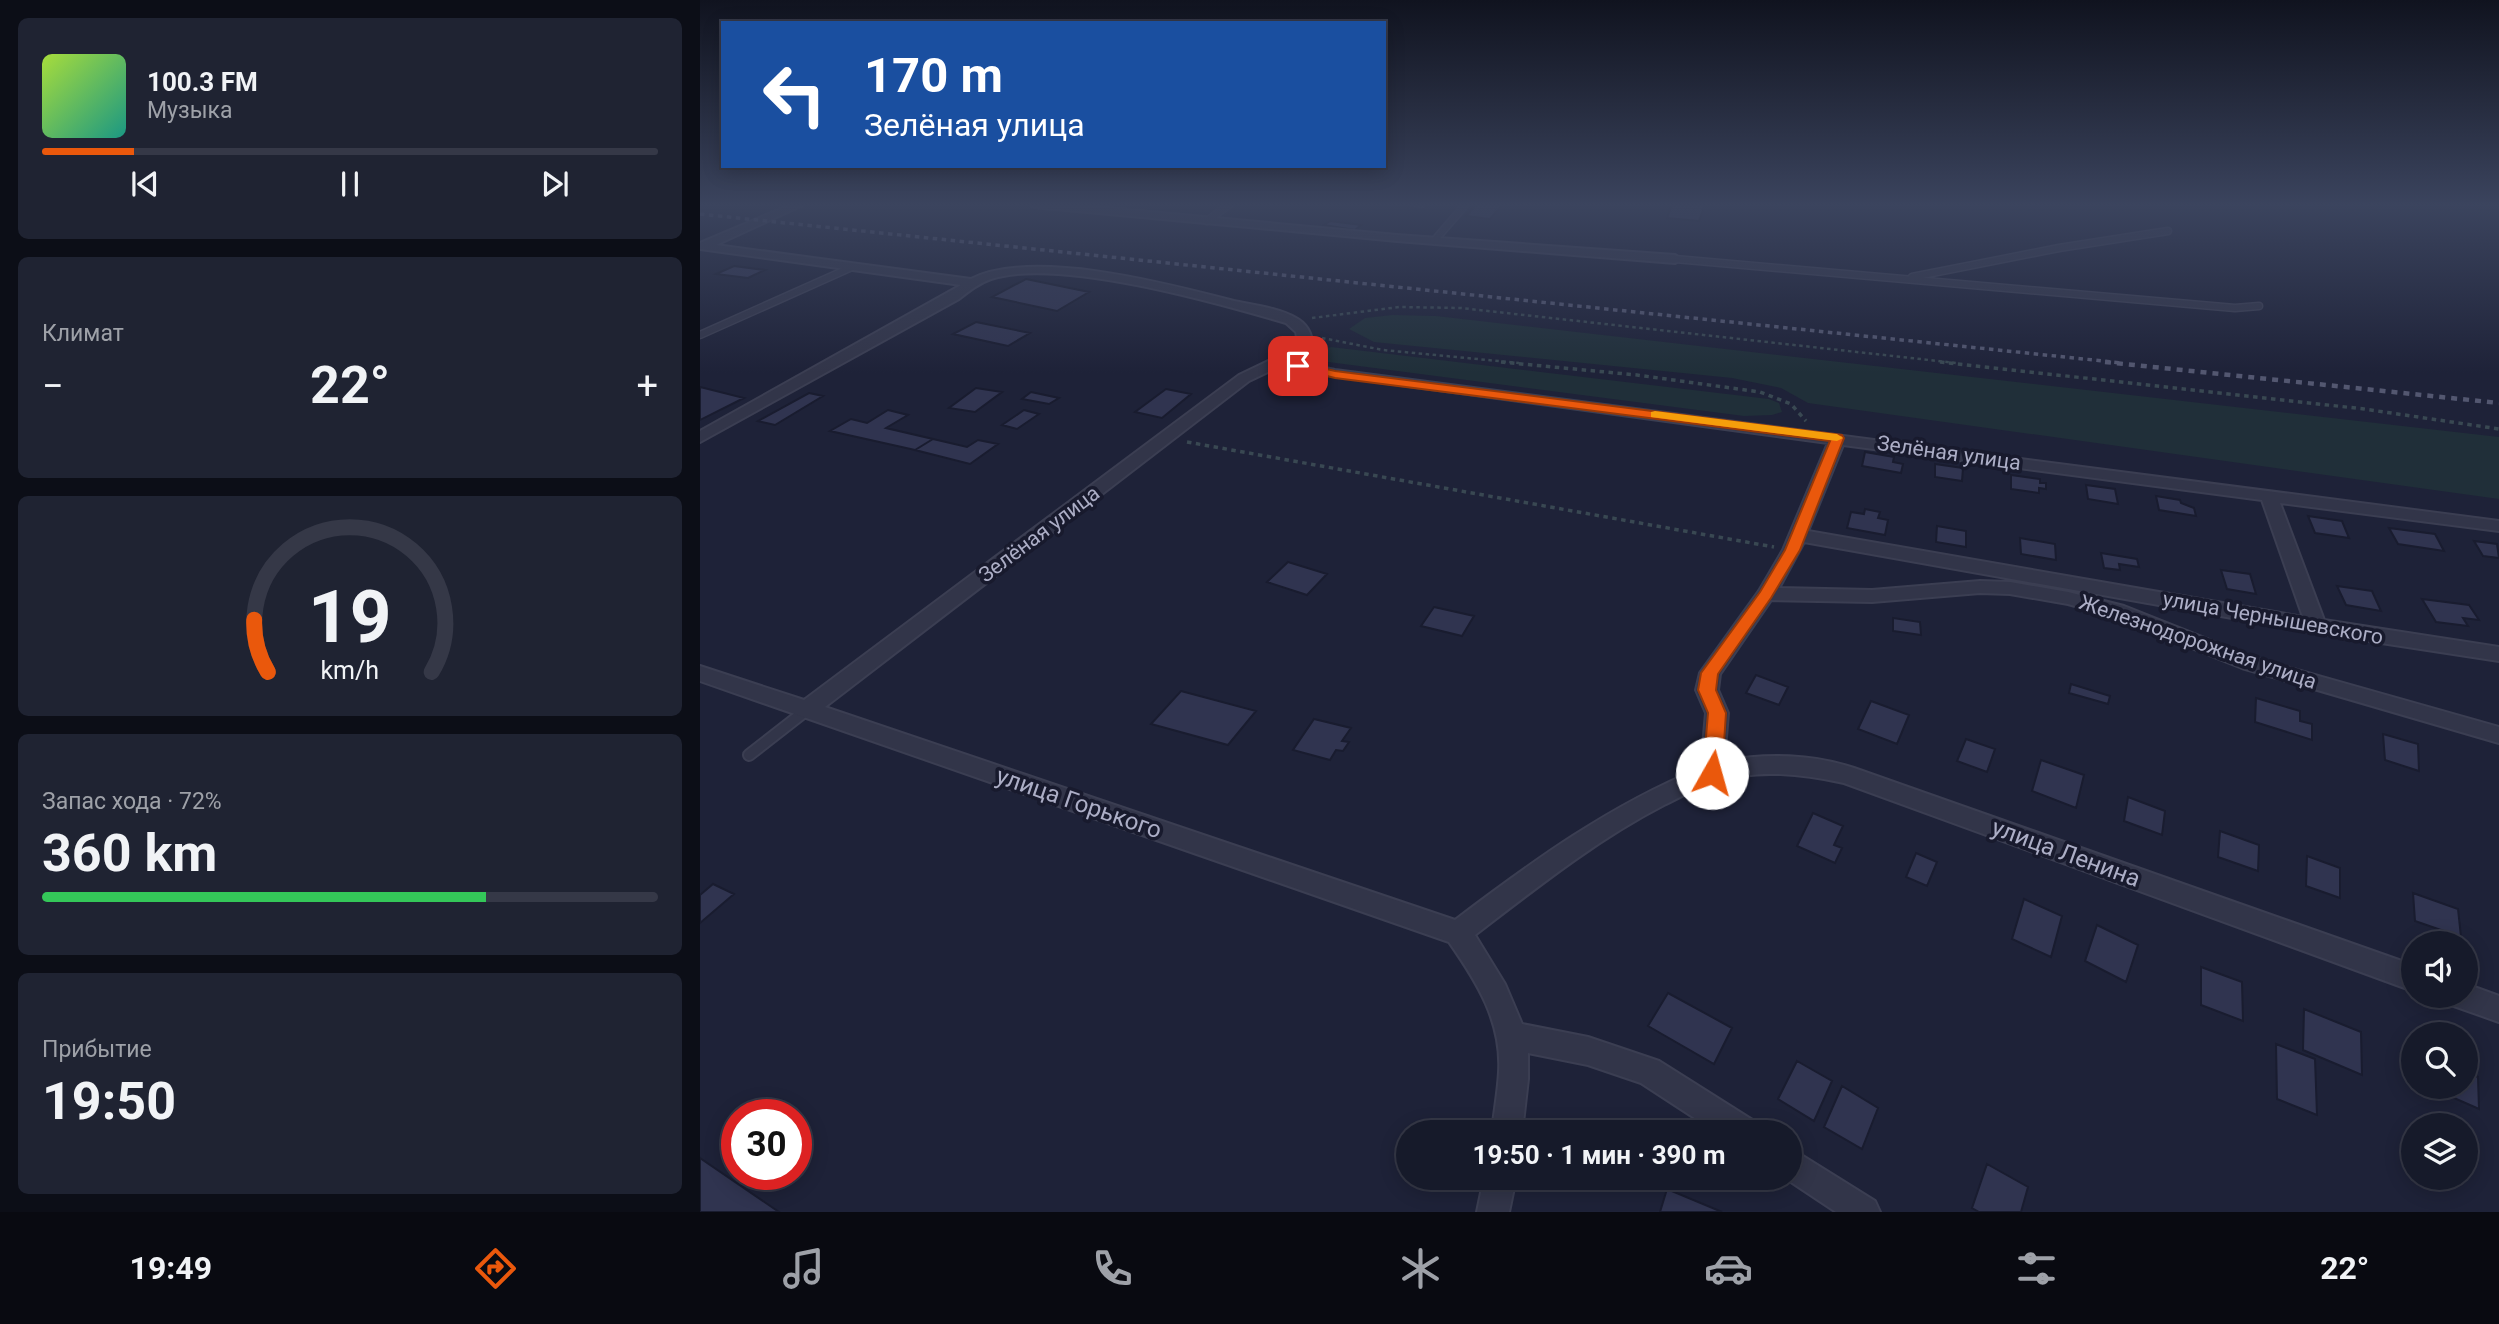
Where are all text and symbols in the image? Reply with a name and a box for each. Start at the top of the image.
text: 170 m [864,47,1003,104]
icon: left [749,49,840,140]
text: 100.3 FM [147,67,258,97]
text: Музыка [147,97,232,124]
text: Зелёная улица [864,106,1085,144]
icon: previous [126,165,164,203]
icon: pause [331,165,369,203]
icon: next [536,165,574,203]
text: Климат [42,320,124,347]
pin [1268,336,1328,396]
icon: arrive [1279,347,1317,385]
text: 22° [310,355,390,416]
text: − [42,364,64,408]
text: + [636,364,658,408]
street label: Зелёная улица [1876,431,2022,475]
street label: Зелёная улица [974,481,1104,587]
text: 19 [308,574,392,660]
street label: улица Чернышевского [2161,587,2385,649]
street label: Железнодорожная улица [2076,590,2320,694]
text: km/h [321,656,379,685]
position arrow [1675,736,1749,810]
street label: улица Горького [993,762,1165,844]
text: Запас хода · 72% [42,788,222,815]
street label: улица Ленина [1988,813,2144,893]
text: 360 km [42,823,217,884]
map controls [2401,931,2478,1190]
button: sound [2401,931,2478,1008]
button: search [2401,1022,2478,1099]
text: Прибытие [42,1036,152,1063]
text: 19:50 [42,1071,176,1132]
speed limit sign: 30 [721,1099,812,1190]
button: layers [2401,1113,2478,1190]
text: 19:50 · 1 мин · 390 m [1473,1140,1725,1170]
icon: directions [471,1244,520,1293]
icon: music [779,1244,828,1293]
icon: phone [1088,1244,1137,1293]
icon: climate [1396,1244,1445,1293]
icon: car [1704,1244,1753,1293]
icon: filters [2012,1244,2061,1293]
text: 19:49 [130,1249,212,1287]
text: 22° [2320,1249,2369,1287]

